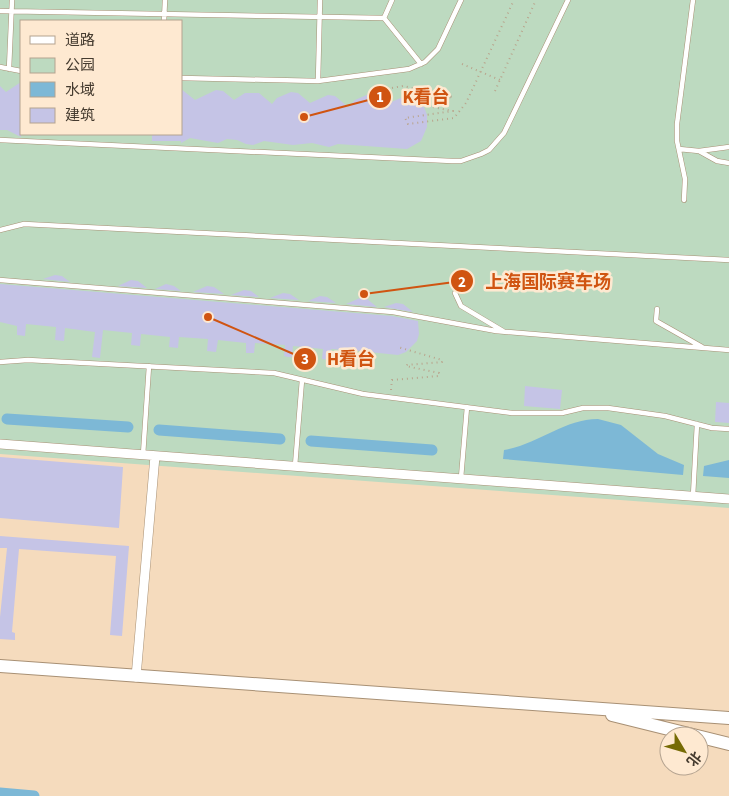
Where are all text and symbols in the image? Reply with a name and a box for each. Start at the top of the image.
legend [20,20,182,135]
text: 道路 [65,30,95,51]
text: 公园 [65,55,95,76]
text: 水域 [65,80,95,101]
callout: K看台 [368,81,460,114]
text: K看台 [402,85,450,110]
text: 1 [376,87,384,108]
text: 建筑 [65,105,95,126]
callout: 上海国际赛车场 [450,265,621,298]
text: 上海国际赛车场 [485,270,611,295]
text: 2 [458,272,466,293]
callout: H看台 [292,343,385,376]
text: H看台 [327,347,375,372]
text: 3 [301,349,309,370]
north arrow [659,726,709,776]
text: 北 [681,747,706,770]

